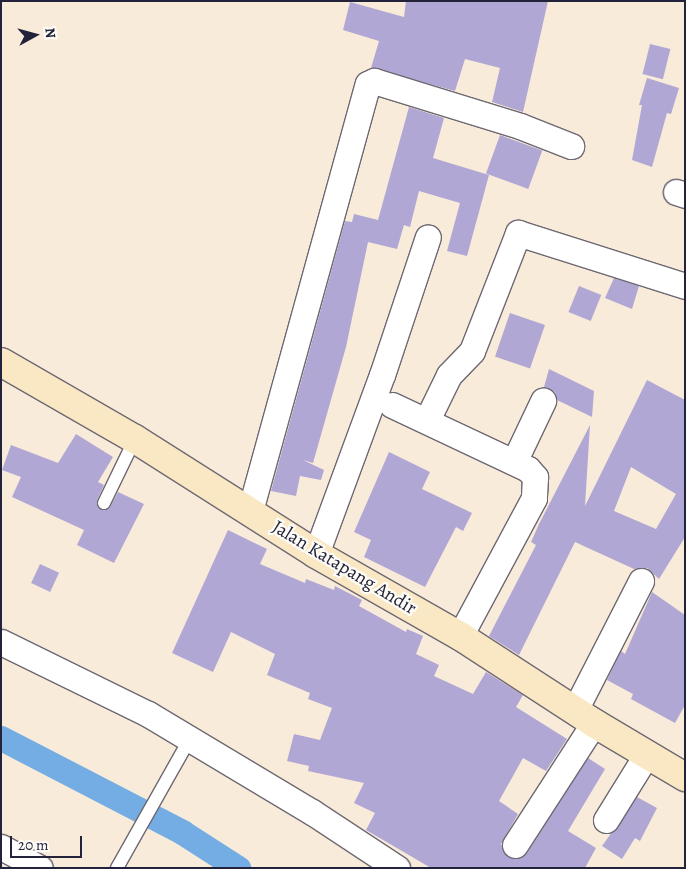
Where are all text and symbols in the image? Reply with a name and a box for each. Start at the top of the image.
north arrow [10,10,60,60]
text: N [40,27,60,39]
street label: Jalan Katapang Andir [268,516,420,620]
scale bar [12,826,85,858]
text: 20 m [18,835,49,855]

